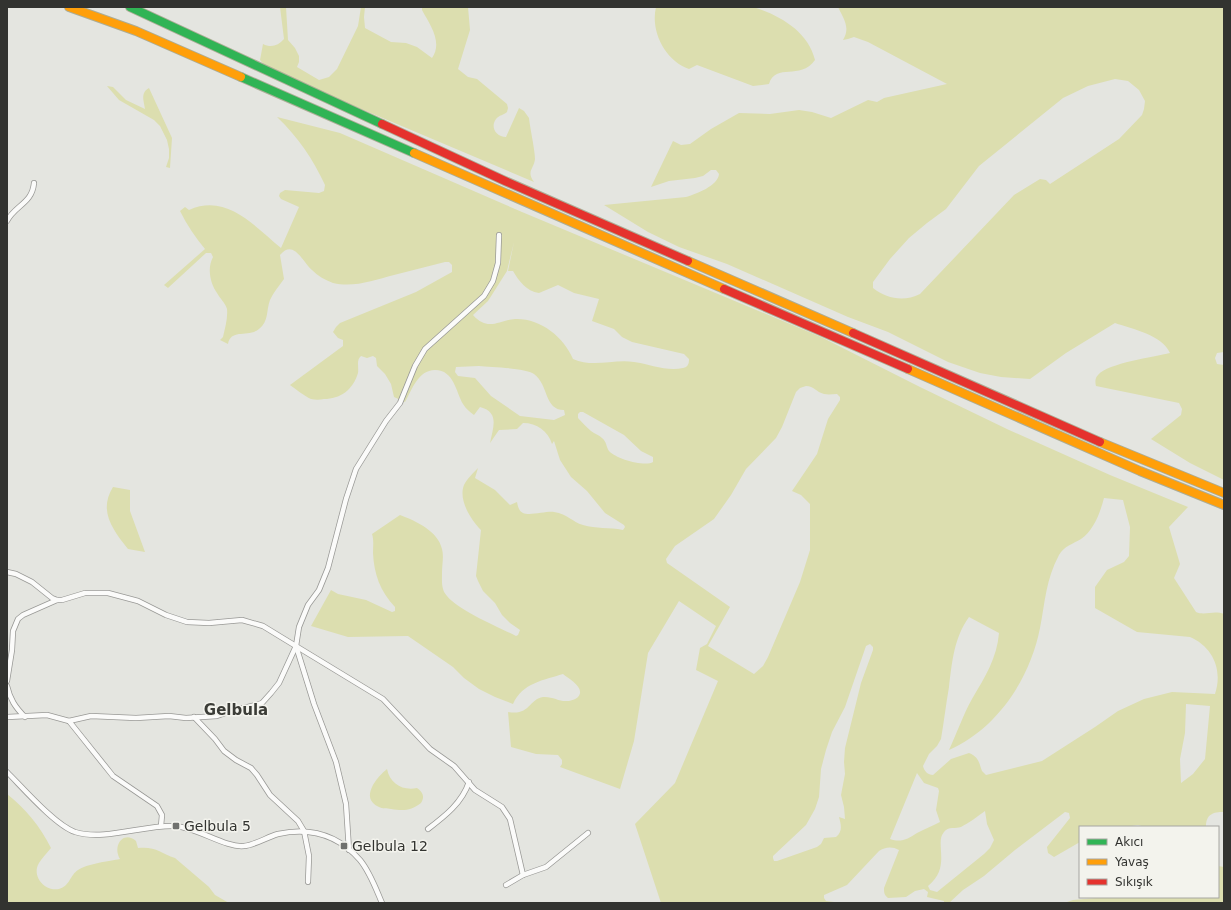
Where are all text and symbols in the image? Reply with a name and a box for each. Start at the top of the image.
district label: Gelbula [204,701,268,719]
place label: Gelbula 5 [184,818,251,834]
marker: Gelbula 5 [171,821,181,831]
legend [1079,826,1219,898]
text: Akıcı [1115,835,1143,849]
place label: Gelbula 12 [352,838,428,854]
marker: Gelbula 12 [339,841,349,851]
text: Yavaş [1114,855,1149,869]
text: Sıkışık [1115,875,1153,889]

